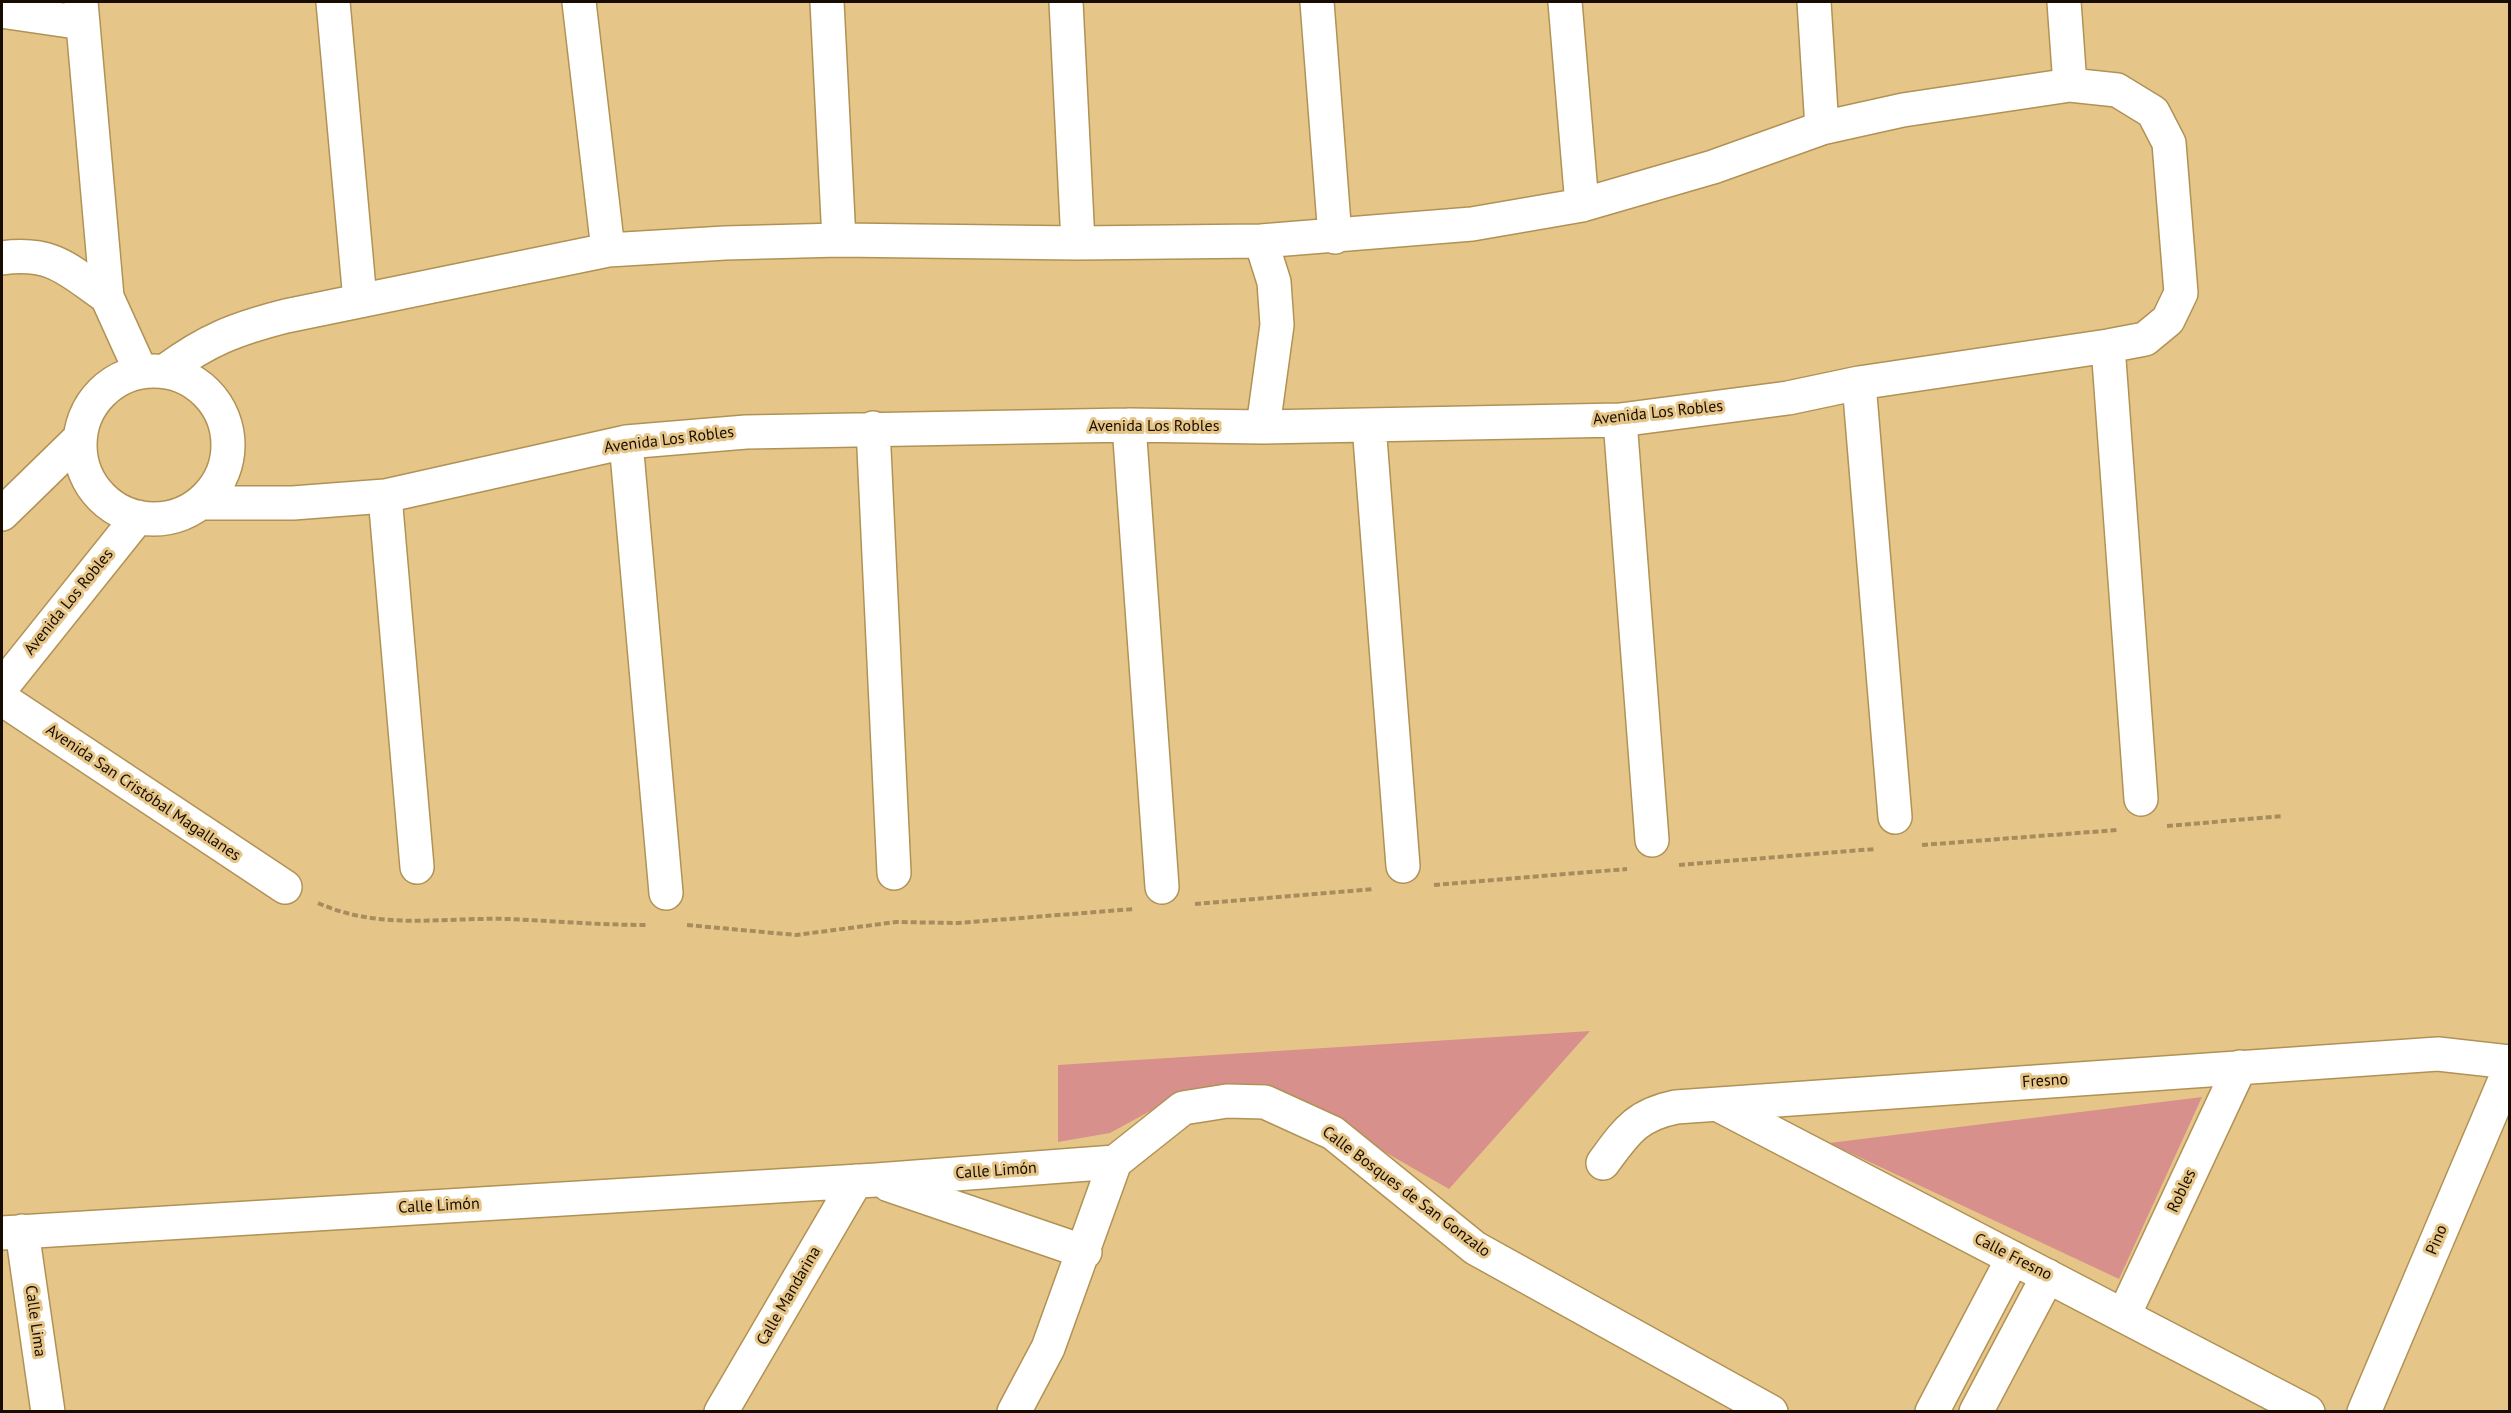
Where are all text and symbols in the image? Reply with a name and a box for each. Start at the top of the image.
street label: Avenida Los Robles [1592,397,1724,429]
street label: Avenida Los Robles [1089,416,1219,436]
street label: Avenida Los Robles [603,423,735,457]
street label: Avenida Los Robles [20,545,118,659]
street label: Avenida San Cristóbal Magallanes [42,721,244,865]
street label: Fresno [2021,1070,2069,1092]
street label: Calle Bosques de San Gonzalo [1318,1123,1494,1261]
street label: Calle Limón [955,1159,1037,1183]
street label: Robles [2164,1166,2200,1216]
street label: Calle Limón [398,1194,480,1218]
street label: Pino [2422,1222,2452,1258]
street label: Calle Fresno [1971,1229,2055,1285]
street label: Calle Mandarina [753,1243,825,1349]
street label: Calle Lima [20,1284,50,1358]

